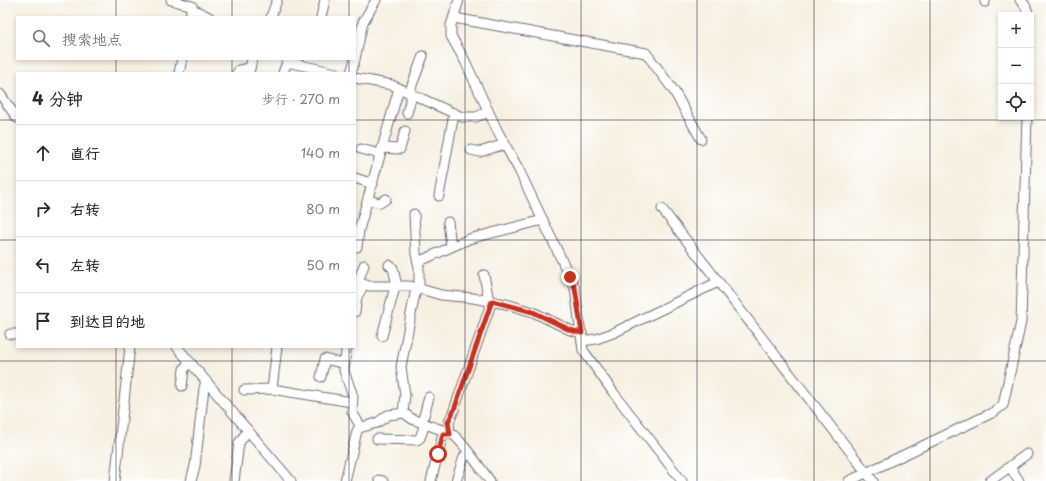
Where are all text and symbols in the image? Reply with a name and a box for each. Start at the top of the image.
map controls [998,12,1034,120]
button: + [998,12,1034,48]
search box [16,16,356,60]
icon: search [30,27,52,49]
text: 搜索地点 [62,27,122,50]
button: − [998,48,1034,84]
button: locate [998,84,1034,120]
text: 4 分钟 [32,85,83,111]
text: 步行 · 270 m [262,89,340,108]
text: 直行 [70,141,100,164]
icon: ahead [32,142,54,164]
text: 140 m [301,143,340,162]
text: 右转 [70,197,100,220]
icon: right [32,198,54,220]
text: 80 m [306,199,340,218]
text: 左转 [70,253,100,276]
icon: left [32,254,54,276]
text: 50 m [306,255,340,274]
route end [561,268,579,286]
text: 到达目的地 [70,309,145,332]
icon: arrive [32,310,54,332]
route start [429,445,447,463]

